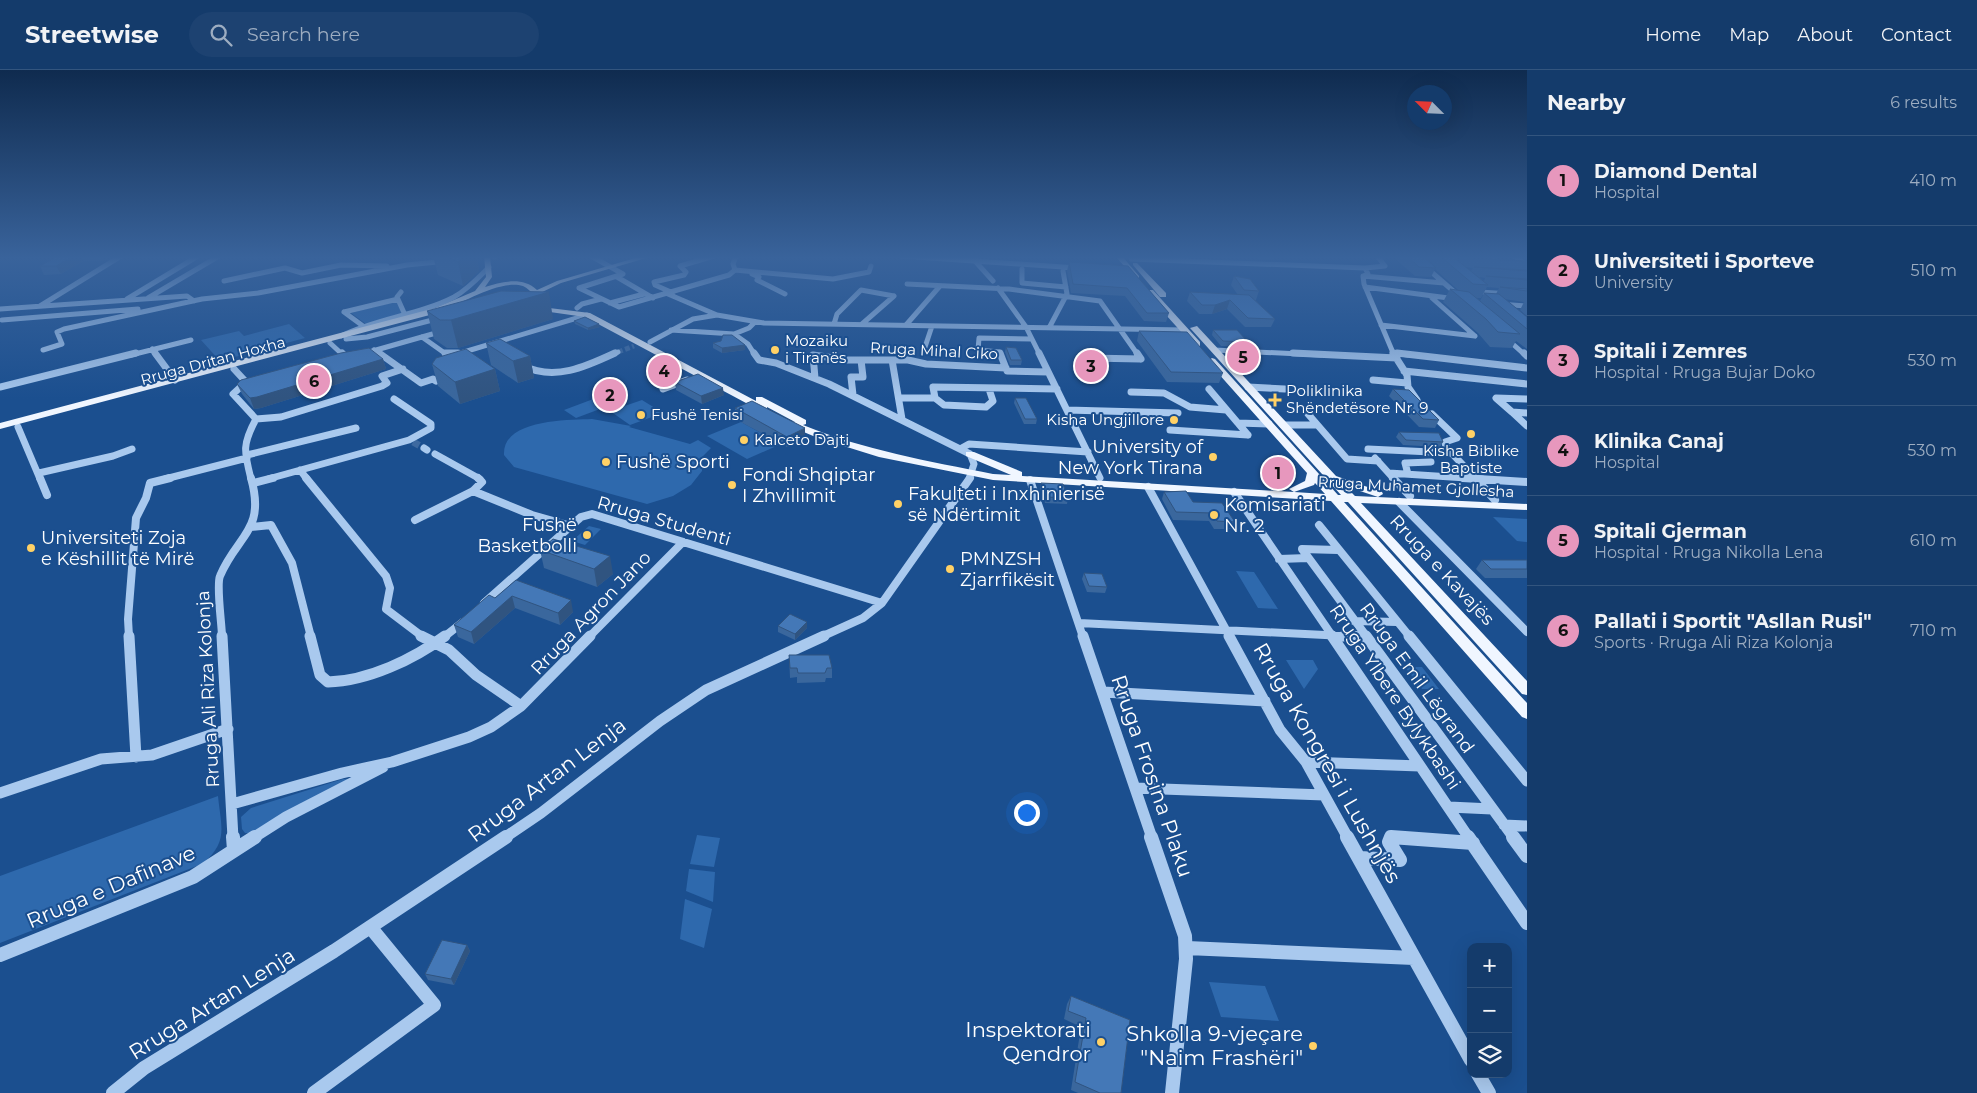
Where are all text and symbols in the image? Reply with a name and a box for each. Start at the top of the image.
search box [189,12,539,57]
text: Streetwise [25,20,159,49]
icon: search [207,21,235,49]
text: Search here [247,23,360,46]
text: Home [1645,24,1701,46]
text: Map [1729,24,1769,46]
text: About [1797,24,1853,46]
text: Contact [1881,24,1952,46]
north arrow [1407,85,1452,130]
text: Nearby [1547,90,1626,115]
text: 6 results [1890,93,1957,112]
text: Diamond Dental [1594,160,1758,183]
text: 1 [1560,171,1566,190]
text: 410 m [1909,171,1957,190]
text: Hospital [1594,183,1660,202]
text: Universiteti i Sporteve [1594,250,1814,273]
text: 2 [1558,261,1568,280]
text: 510 m [1910,261,1957,280]
text: University [1594,273,1673,292]
place label: Mozaiku i Tiranës [785,331,848,367]
street label: Rruga Dritan Hoxha [138,332,287,389]
street label: Rruga Mihal Ciko [870,338,998,363]
pin: 5 [1227,338,1259,376]
text: Spitali i Zemres [1594,340,1747,363]
marker: Mozaiku i Tiranës [769,344,781,356]
pin: 3 [1075,347,1107,385]
text: 3 [1558,351,1568,370]
text: 530 m [1907,351,1957,370]
pin: 4 [648,352,680,390]
pin: 6 [298,362,330,400]
text: Hospital · Rruga Bujar Doko [1594,363,1815,382]
pin: 2 [594,376,626,414]
place label: Poliklinika Shëndetësore Nr. 9 [1286,381,1429,417]
marker: Poliklinika Shëndetësore Nr. 9 [1268,393,1282,407]
place label: Fushë Tenisi [651,405,743,424]
marker: Fushë Tenisi [635,409,647,421]
place label: Kisha Ungjillore [1046,410,1164,429]
marker: Kisha Ungjillore [1168,414,1180,426]
marker: Kisha Biblike Baptiste [1465,428,1477,440]
place label: Kalceto Dajti [754,430,849,449]
text: Klinika Canaj [1594,430,1724,453]
marker: Kalceto Dajti [738,434,750,446]
place label: University of New York Tirana [1058,436,1204,479]
place label: Kisha Biblike Baptiste [1423,441,1519,477]
text: 4 [1557,441,1569,460]
text: 530 m [1907,441,1957,460]
place label: Fushë Sporti [616,451,730,473]
marker: University of New York Tirana [1207,451,1219,463]
text: Hospital [1594,453,1660,472]
pin: 1 [1262,454,1294,492]
marker: Fushë Sporti [600,456,612,468]
place label: Fondi Shqiptar I Zhvillimit [742,464,876,507]
street label: Rruga Muhamet Gjollesha [1317,472,1515,501]
marker: Fondi Shqiptar I Zhvillimit [726,479,738,491]
place label: Fakulteti i Inxhinierisë së Ndërtimit [908,483,1105,526]
street label: Rruga Studenti [595,491,733,551]
place label: Komisariati Nr. 2 [1224,494,1326,537]
marker: Fakulteti i Inxhinierisë së Ndërtimit [892,498,904,510]
marker: Komisariati Nr. 2 [1208,509,1220,521]
street label: Rruga e Kavajës [1385,510,1499,630]
place label: Fushë Basketbolli [477,514,577,557]
text: Spitali Gjerman [1594,520,1747,543]
place label: Universiteti Zoja e Këshillit të Mirë [41,527,195,570]
marker: Fushë Basketbolli [581,529,593,541]
text: 5 [1558,531,1568,550]
text: 610 m [1910,531,1957,550]
marker: Universiteti Zoja e Këshillit të Mirë [25,542,37,554]
text: Hospital · Rruga Nikolla Lena [1594,543,1824,562]
street label: Rruga Agron Jano [526,547,656,679]
place label: PMNZSH Zjarrfikësit [960,548,1055,591]
marker: PMNZSH Zjarrfikësit [944,563,956,575]
street label: Rruga Ali Riza Kolonja [192,590,224,788]
street label: Rruga Emil Lëgrand [1355,598,1479,758]
street label: Rruga Ylbere Bylykbashi [1325,600,1465,794]
text: Pallati i Sportit "Asllan Rusi" [1594,610,1872,633]
text: 6 [1558,621,1568,640]
text: 710 m [1910,621,1957,640]
text: Sports · Rruga Ali Riza Kolonja [1594,633,1833,652]
street label: Rruga Kongresi i Lushnjës [1248,638,1407,887]
street label: Rruga Frosina Plaku [1106,672,1199,880]
street label: Rruga Artan Lenja [463,712,631,847]
your location [1014,800,1040,826]
street label: Rruga e Dafinave [23,840,199,933]
street label: Rruga Artan Lenja [124,942,299,1065]
map controls [1467,943,1512,1078]
button: + [1467,943,1512,988]
button: − [1467,988,1512,1033]
place label: Inspektorati Qendror [965,1017,1091,1066]
place label: Shkolla 9-vjeçare "Naim Frashëri" [1126,1021,1303,1070]
button: layers [1467,1033,1512,1078]
marker: Inspektorati Qendror [1095,1036,1107,1048]
marker: Shkolla 9-vjeçare "Naim Frashëri" [1307,1040,1319,1052]

